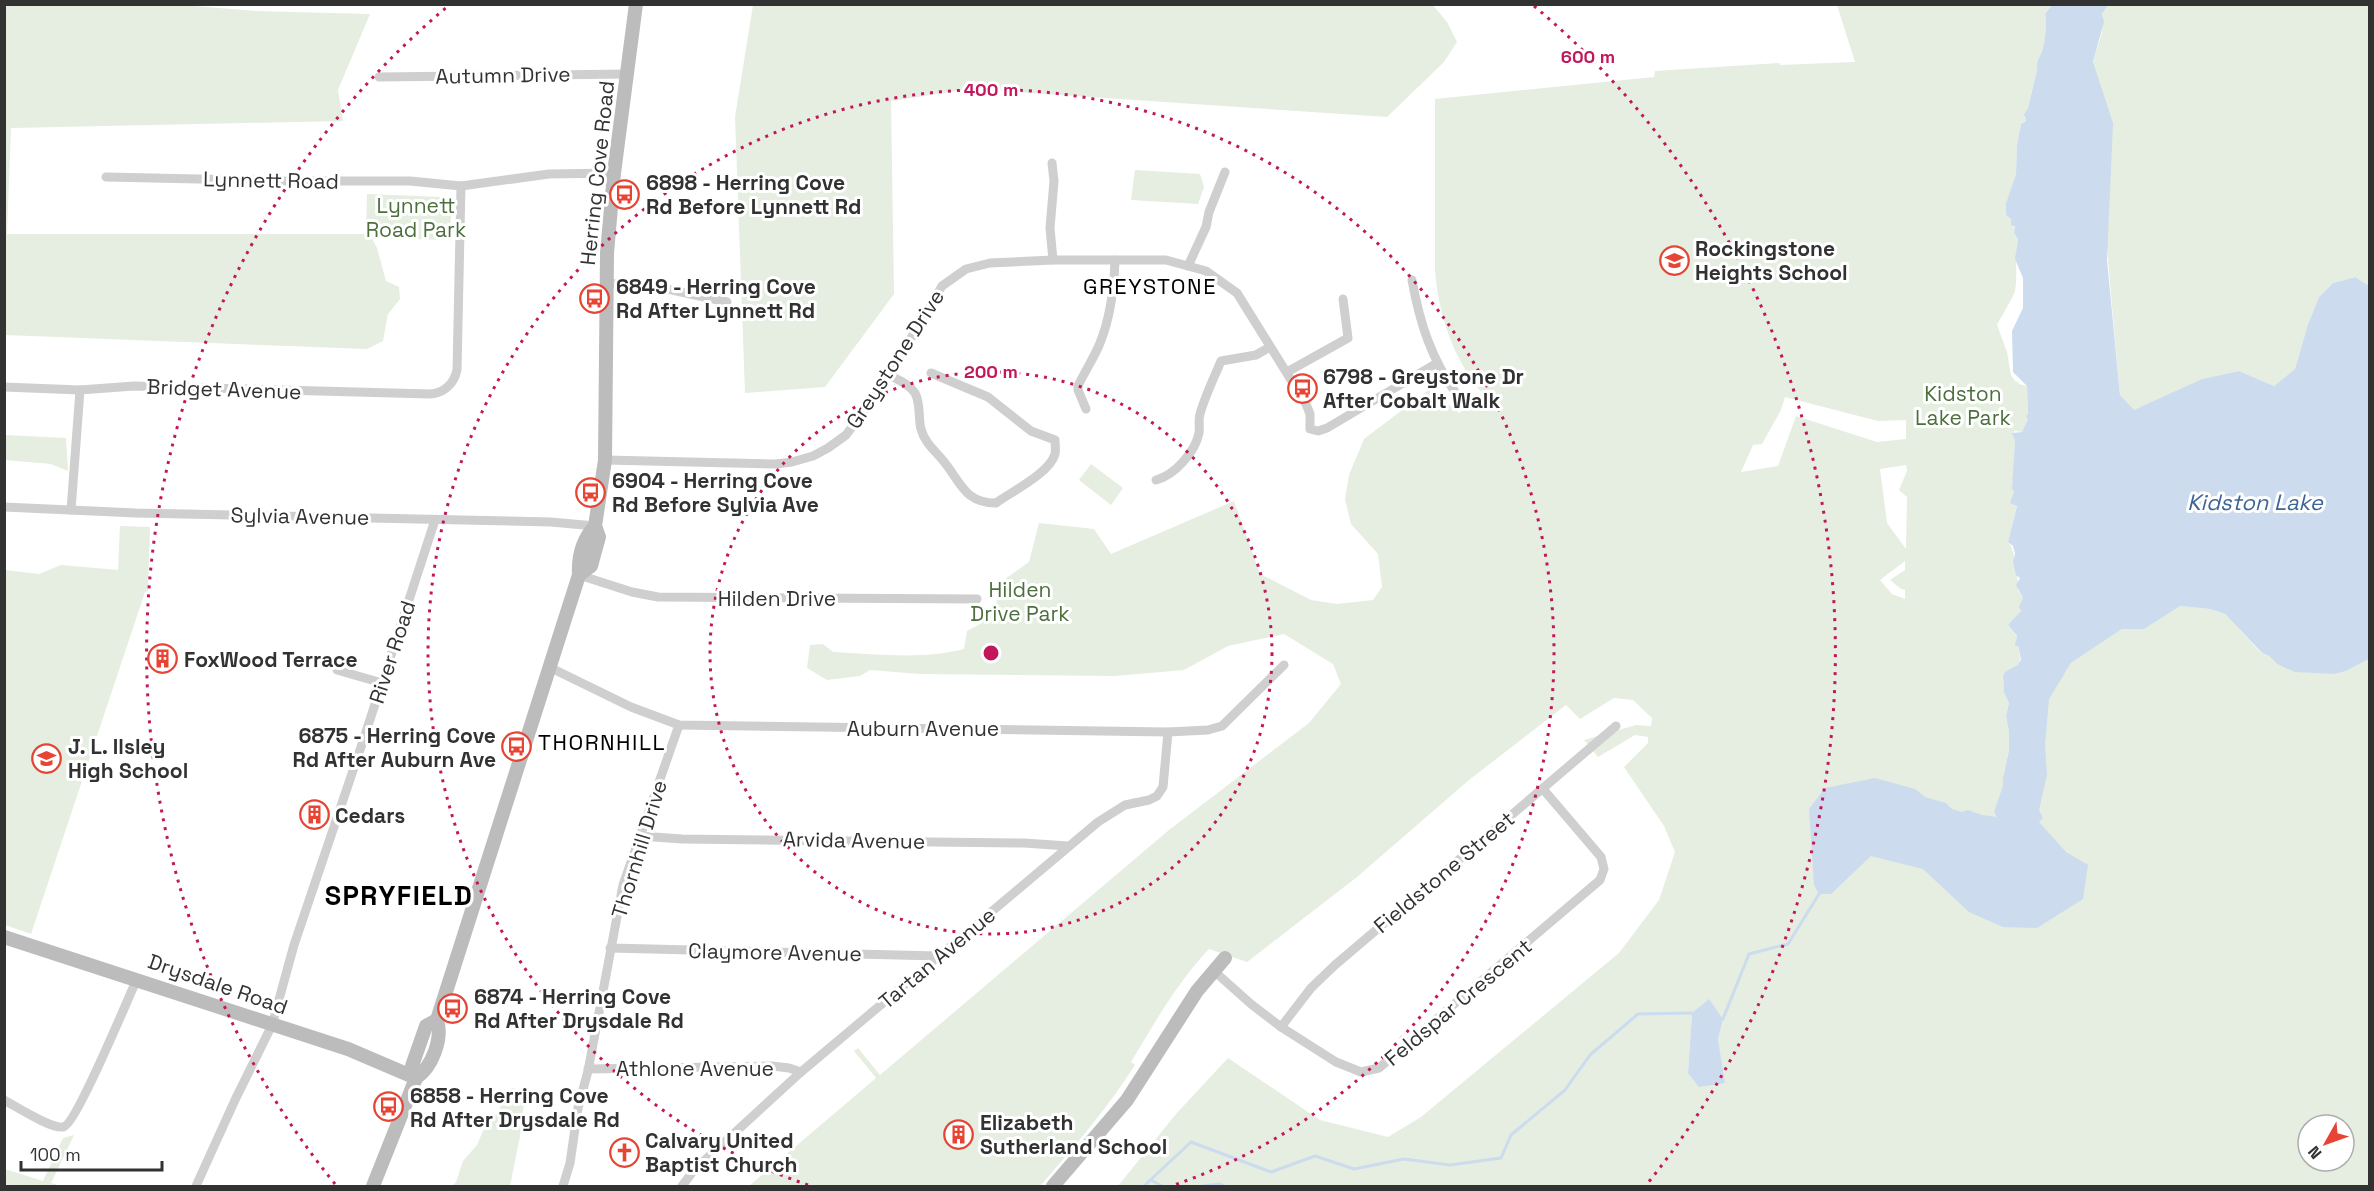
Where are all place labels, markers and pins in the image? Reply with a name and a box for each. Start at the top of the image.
place label: 6898 - Herring Cove Rd Before Lynnett Rd [646,169,862,220]
bus stop icon: 6898 - Herring Cove Rd Before Lynnett Rd [609,178,641,210]
place label: Rockingstone Heights School [1695,235,1848,286]
school or university icon: Rockingstone Heights School [1658,244,1690,276]
place label: 6849 - Herring Cove Rd After Lynnett Rd [616,273,816,324]
bus stop icon: 6849 - Herring Cove Rd After Lynnett Rd [579,282,611,314]
place label: 6798 - Greystone Dr After Cobalt Walk [1323,363,1524,414]
bus stop icon: 6798 - Greystone Dr After Cobalt Walk [1286,372,1318,404]
place label: 6904 - Herring Cove Rd Before Sylvia Ave [612,467,819,518]
bus stop icon: 6904 - Herring Cove Rd Before Sylvia Ave [575,476,607,508]
building icon: FoxWood Terrace [147,643,179,675]
centre of rings [981,643,1001,663]
place label: FoxWood Terrace [184,646,358,673]
place label: 6875 - Herring Cove Rd After Auburn Ave [292,722,496,773]
bus stop icon: 6875 - Herring Cove Rd After Auburn Ave [501,731,533,763]
place label: J. L. Ilsley High School [68,733,188,784]
school or university icon: J. L. Ilsley High School [31,742,63,774]
building icon: Cedars [298,799,330,831]
place label: Cedars [335,802,405,829]
place label: 6874 - Herring Cove Rd After Drysdale Rd [474,983,684,1034]
bus stop icon: 6874 - Herring Cove Rd After Drysdale Rd [437,992,469,1024]
place label: 6858 - Herring Cove Rd After Drysdale Rd [410,1082,620,1133]
bus stop icon: 6858 - Herring Cove Rd After Drysdale Rd [373,1091,405,1123]
place label: Elizabeth Sutherland School [980,1109,1167,1160]
building icon: Elizabeth Sutherland School [943,1118,975,1150]
place label: Calvary United Baptist Church [645,1127,797,1178]
church icon: Calvary United Baptist Church [608,1136,640,1168]

